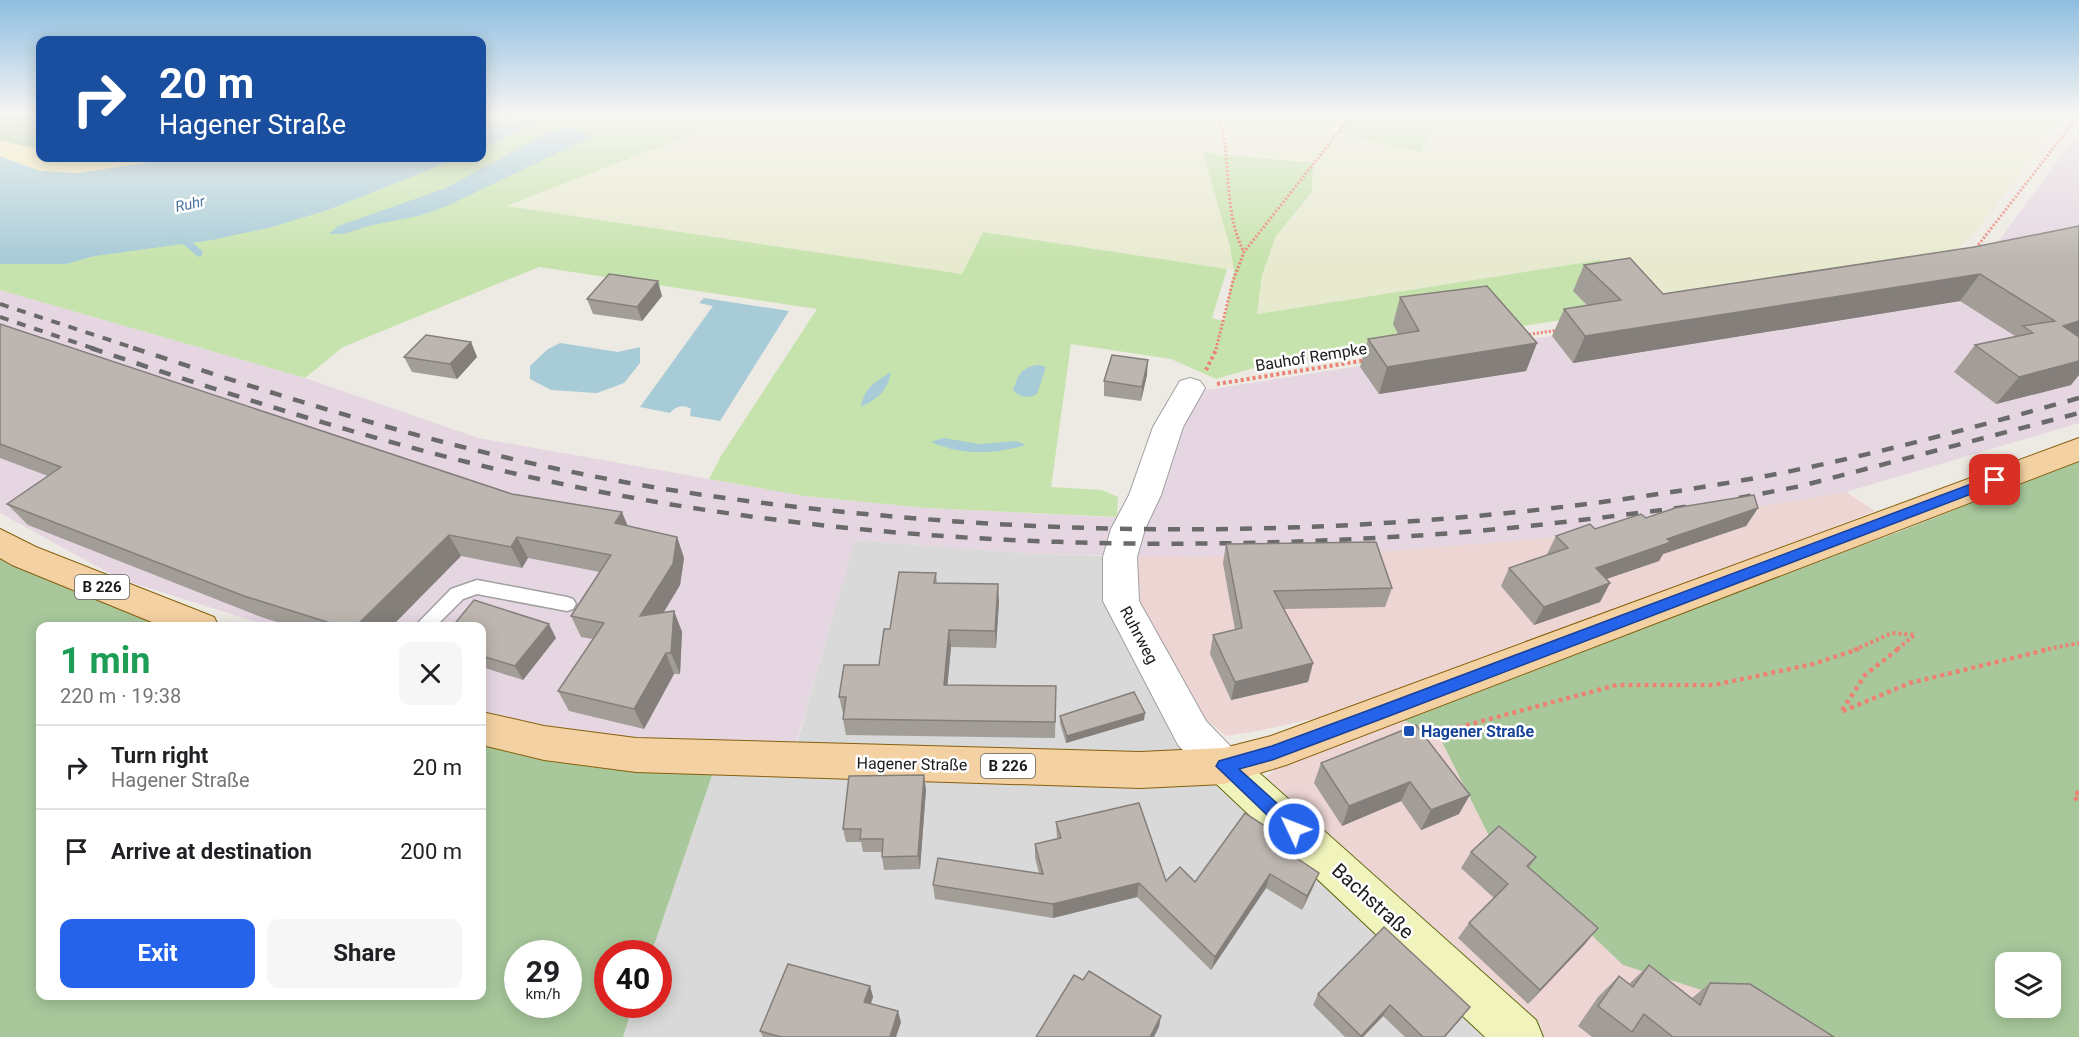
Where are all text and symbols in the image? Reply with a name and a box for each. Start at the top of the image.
text: 20 m [159,59,254,108]
icon: right [60,60,138,138]
text: Hagener Straße [159,109,346,141]
water label: Ruhr [173,192,208,216]
street label: Bauhof Rempke [1254,339,1368,375]
pin [1969,454,2020,505]
icon: arrive [1978,463,2011,496]
road number: B 226 [75,575,129,599]
street label: Ruhrweg [1116,603,1162,667]
text: 1 min [60,640,151,682]
button: close [399,642,462,705]
text: 220 m · 19:38 [60,684,181,708]
place label: Hagener Straße [1421,722,1535,741]
marker: Hagener Straße [1402,724,1416,738]
text: Turn right [111,743,208,768]
icon: right [60,751,93,784]
street label: Hagener Straße [856,754,968,774]
road number: B 226 [981,754,1035,778]
text: 20 m [413,755,462,780]
text: Hagener Straße [111,768,250,792]
position arrow [1262,797,1326,861]
icon: arrive [60,835,93,868]
text: Arrive at destination [111,839,312,864]
text: 200 m [400,839,462,864]
street label: Bachstraße [1327,858,1419,944]
button: Exit [60,919,255,988]
button: Share [267,919,462,988]
speed limit sign: 40 [594,940,672,1018]
map controls [1995,952,2061,1018]
button: layers [1995,952,2061,1018]
text: 29 [526,954,560,989]
text: km/h [525,985,561,1003]

